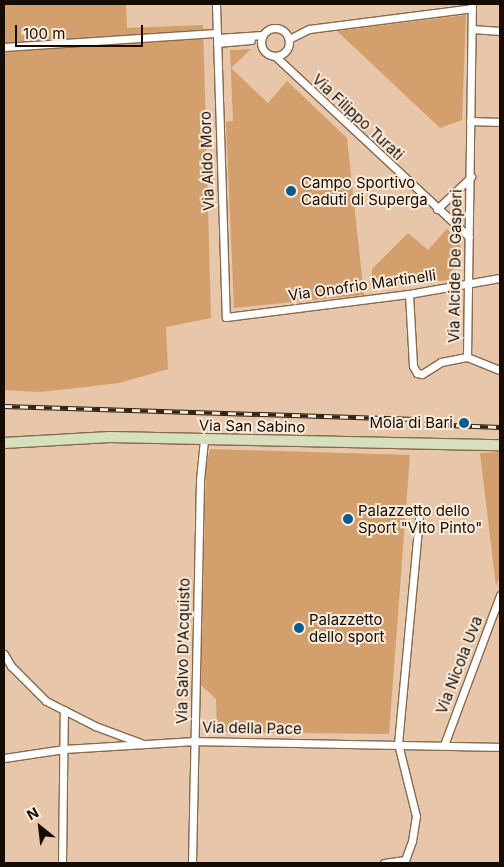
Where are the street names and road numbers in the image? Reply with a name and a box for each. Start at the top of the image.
street label: Via Filippo Turati [309,70,407,164]
street label: Via Aldo Moro [196,111,218,211]
street label: Via Alcide De Gasperi [445,189,465,343]
street label: Via Onofrio Martinelli [287,266,437,304]
street label: Via San Sabino [199,416,305,436]
street label: Via Salvo D'Acquisto [173,578,193,724]
street label: Via Nicola Uva [432,614,486,716]
street label: Via della Pace [202,718,302,738]

